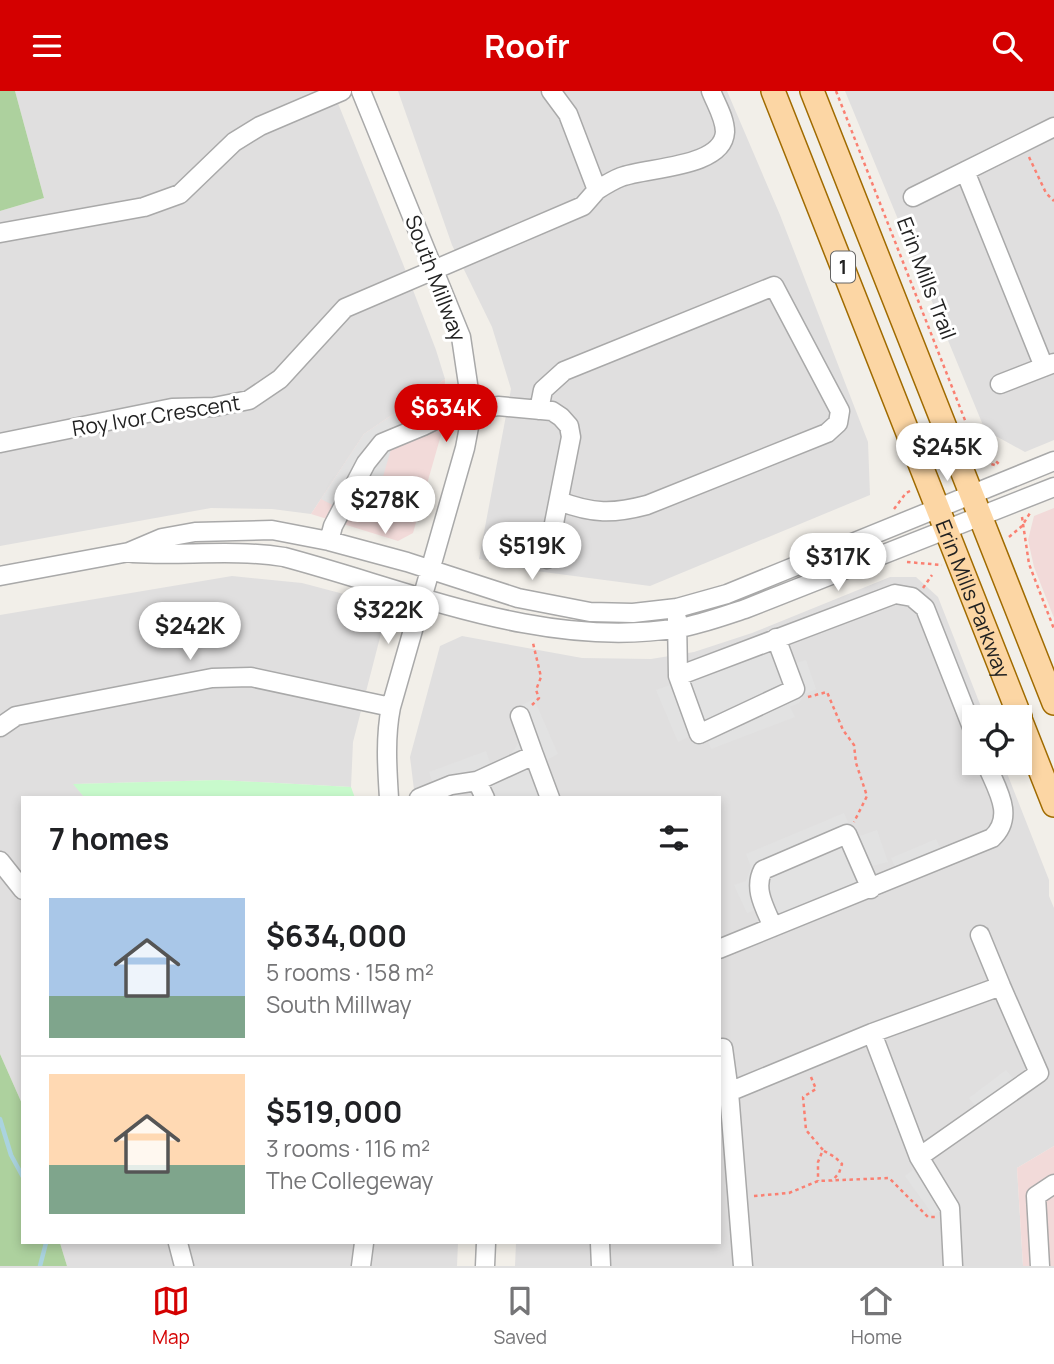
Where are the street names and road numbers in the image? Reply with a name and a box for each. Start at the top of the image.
street label: South Millway [399,211,473,345]
street label: Erin Mills Trail [891,213,963,343]
road number: 1 [831,251,855,283]
street label: Roy Ivor Crescent [70,388,242,442]
street label: Erin Mills Parkway [929,515,1017,682]

